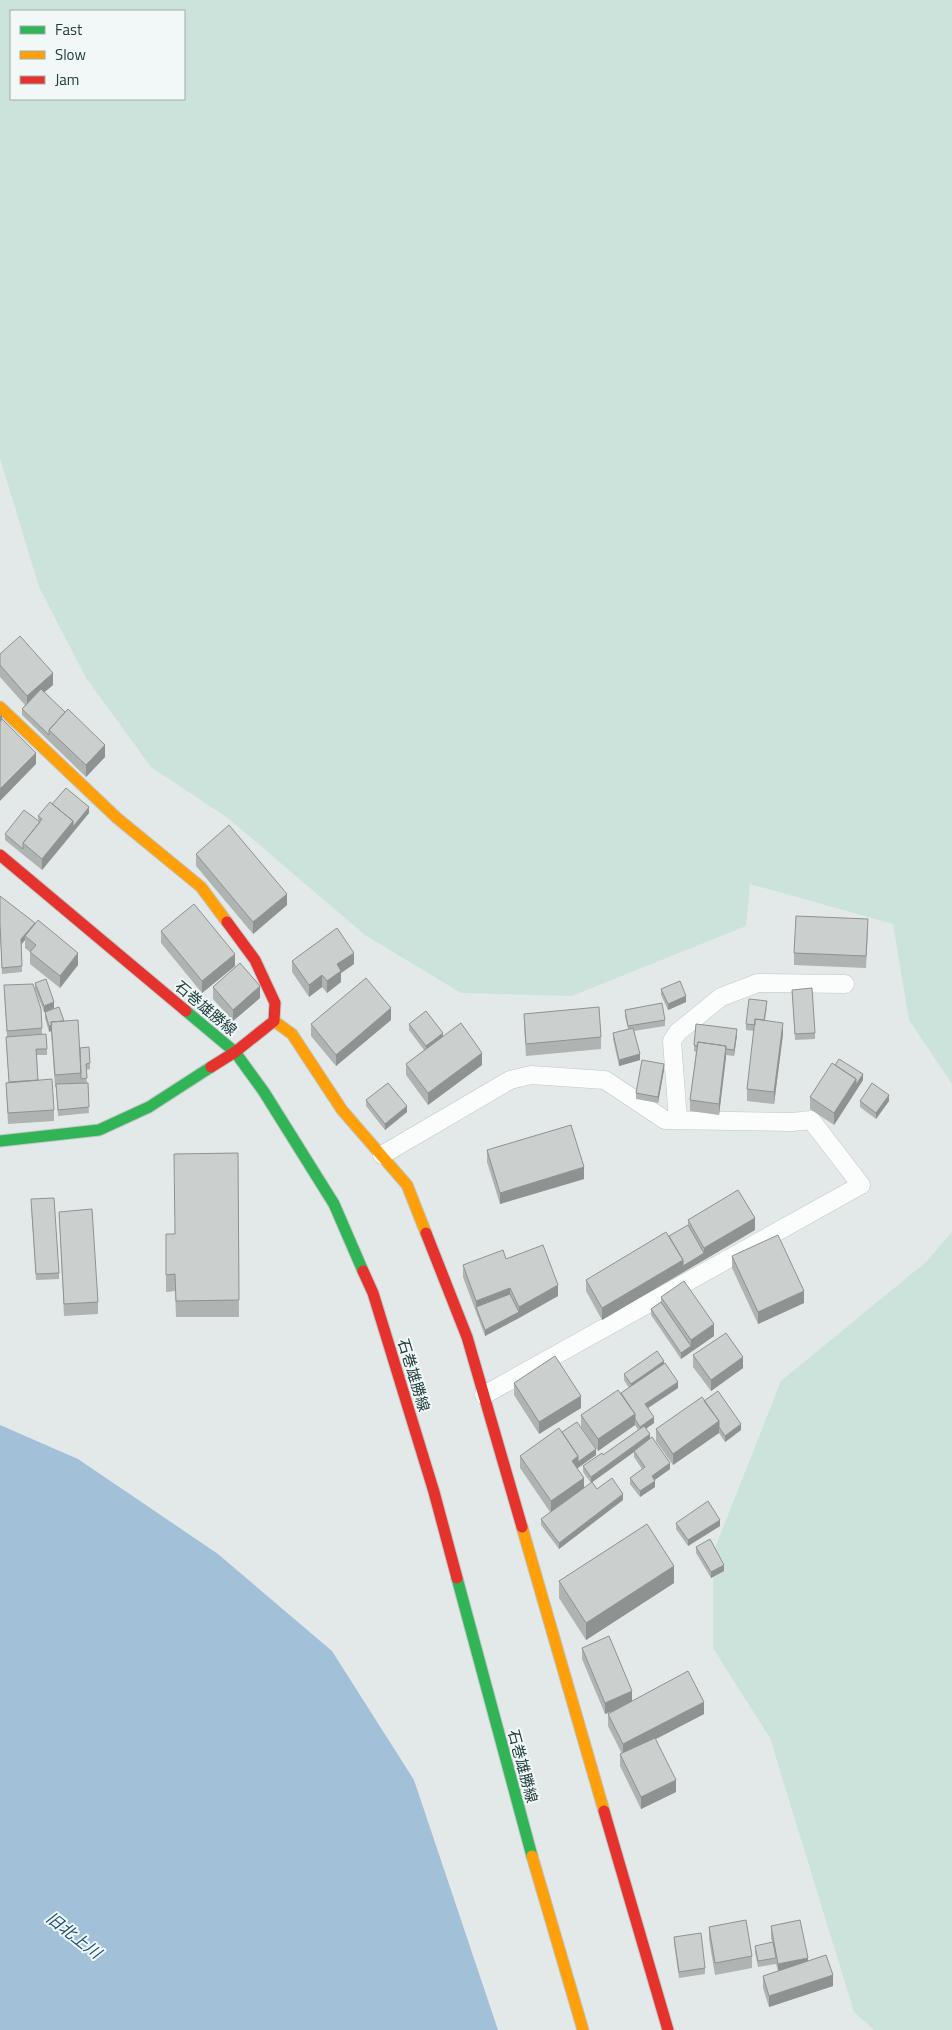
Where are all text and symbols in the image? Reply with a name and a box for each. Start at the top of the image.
legend [10,10,185,100]
text: Fast [55,18,83,41]
text: Slow [55,43,86,66]
text: Jam [55,68,79,91]
street label: 石巻雄勝線 [170,975,242,1041]
street label: 石巻雄勝線 [392,1336,436,1414]
street label: 石巻雄勝線 [502,1727,544,1805]
water label: 旧北上川 [41,1906,108,1965]

